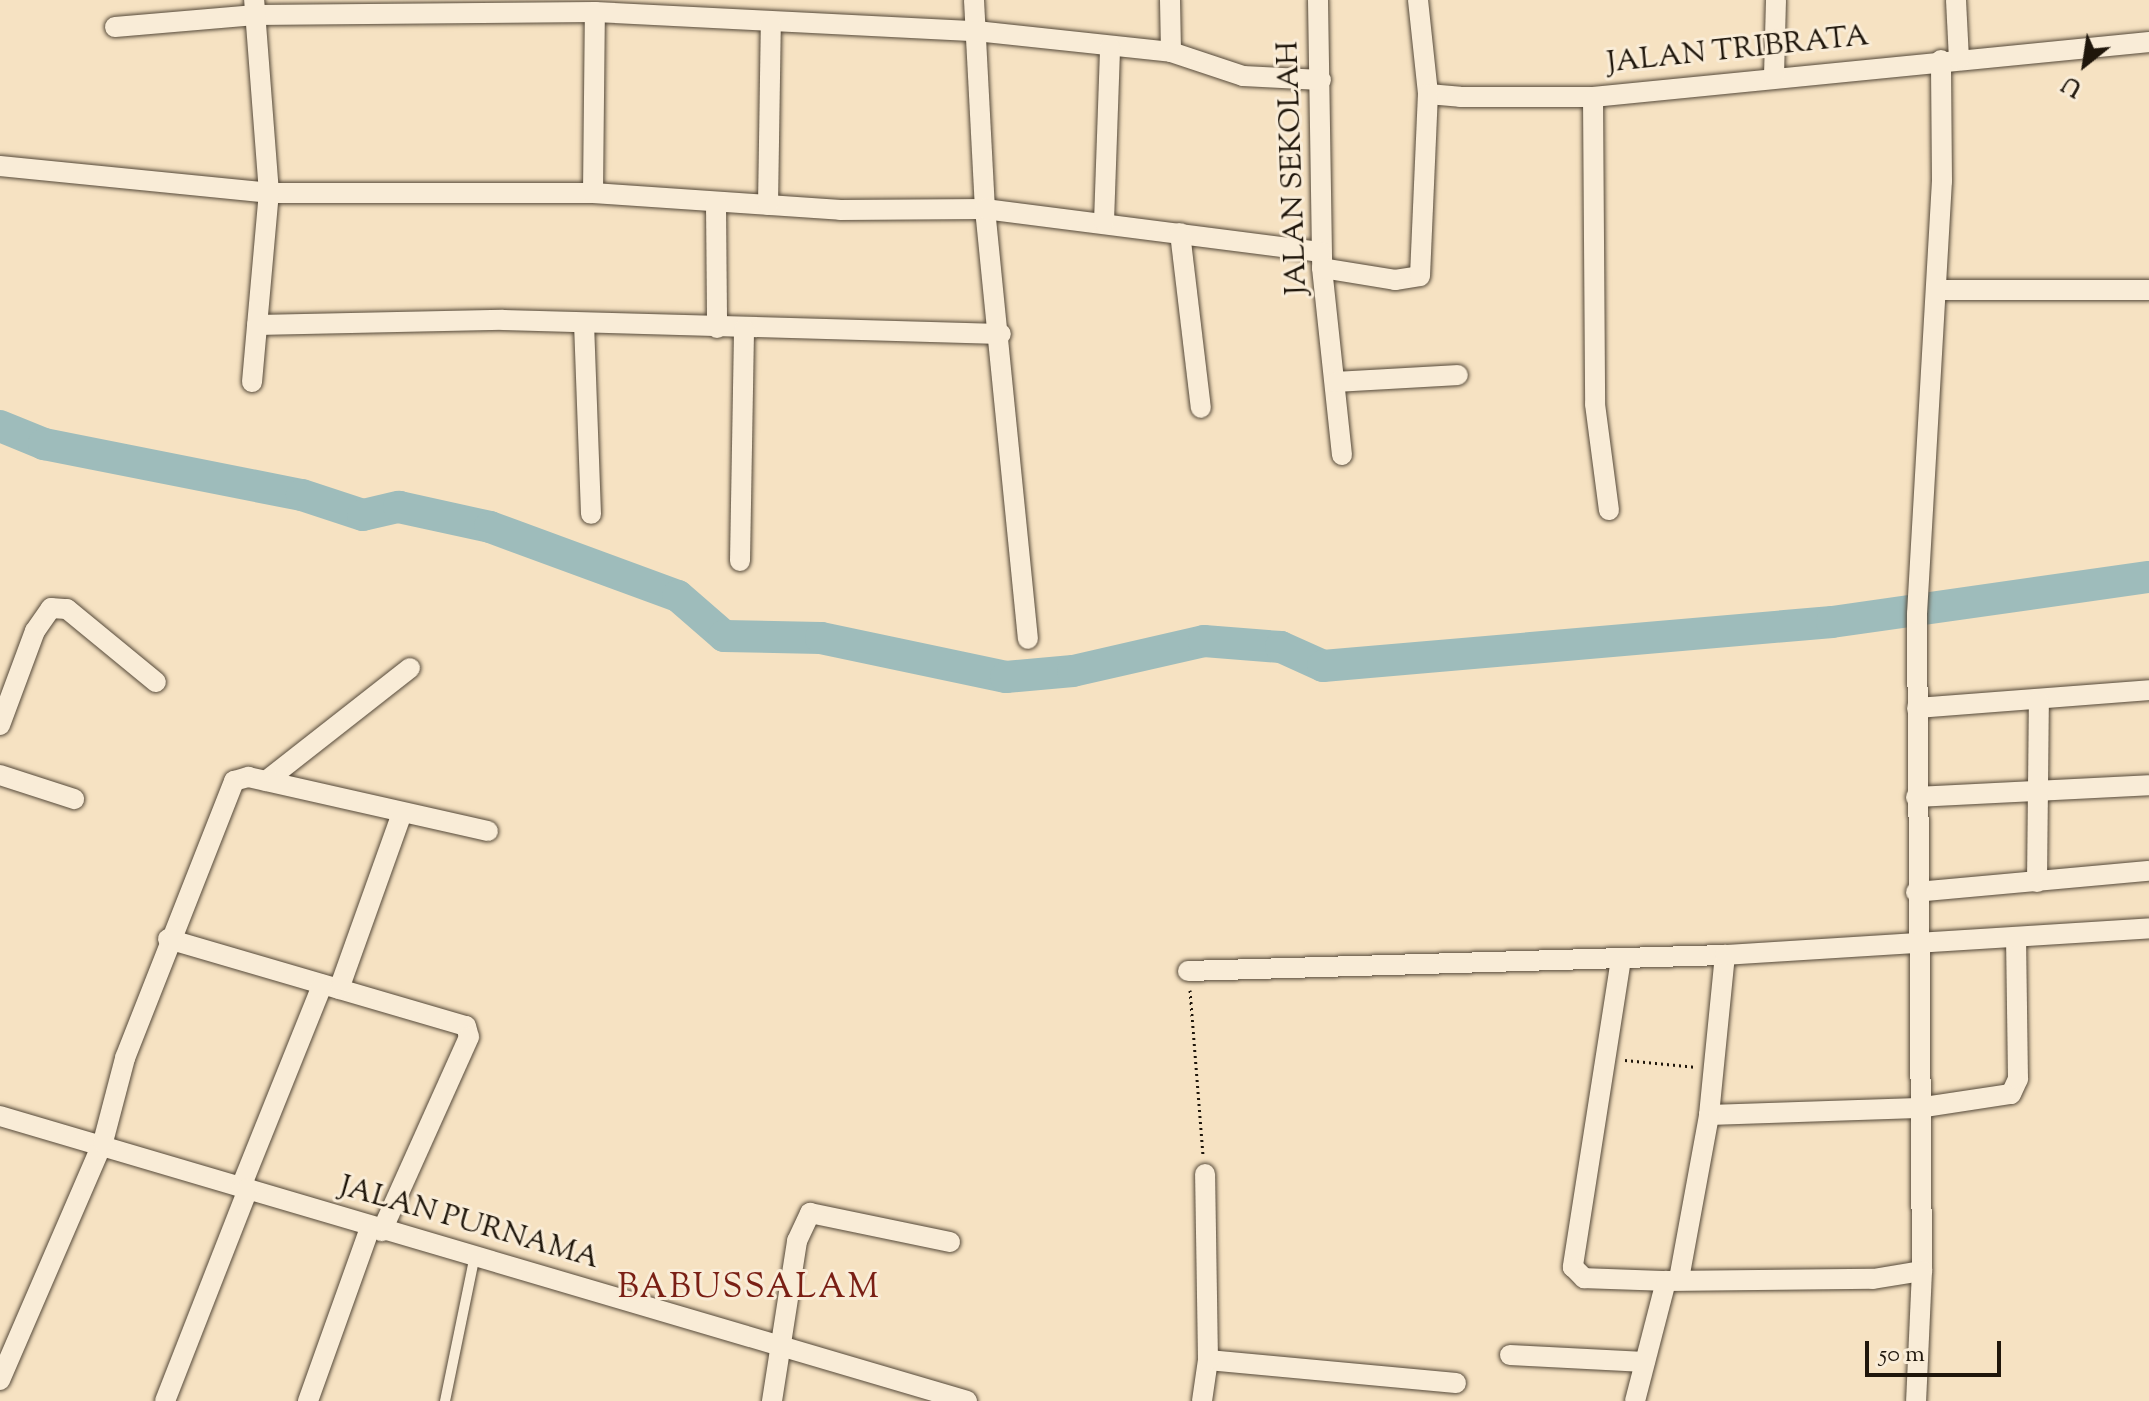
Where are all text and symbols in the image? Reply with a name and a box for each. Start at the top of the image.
street label: JALAN TRIBRATA [1605,19,1871,83]
north arrow [2045,24,2125,104]
street label: JALAN SEKOLAH [1272,40,1316,296]
text: U [2057,66,2089,103]
street label: JALAN PURNAMA [335,1170,603,1278]
district label: BABUSSALAM [617,1269,881,1309]
scale bar [1869,1325,2005,1375]
text: 50 m [1879,1338,1925,1372]

